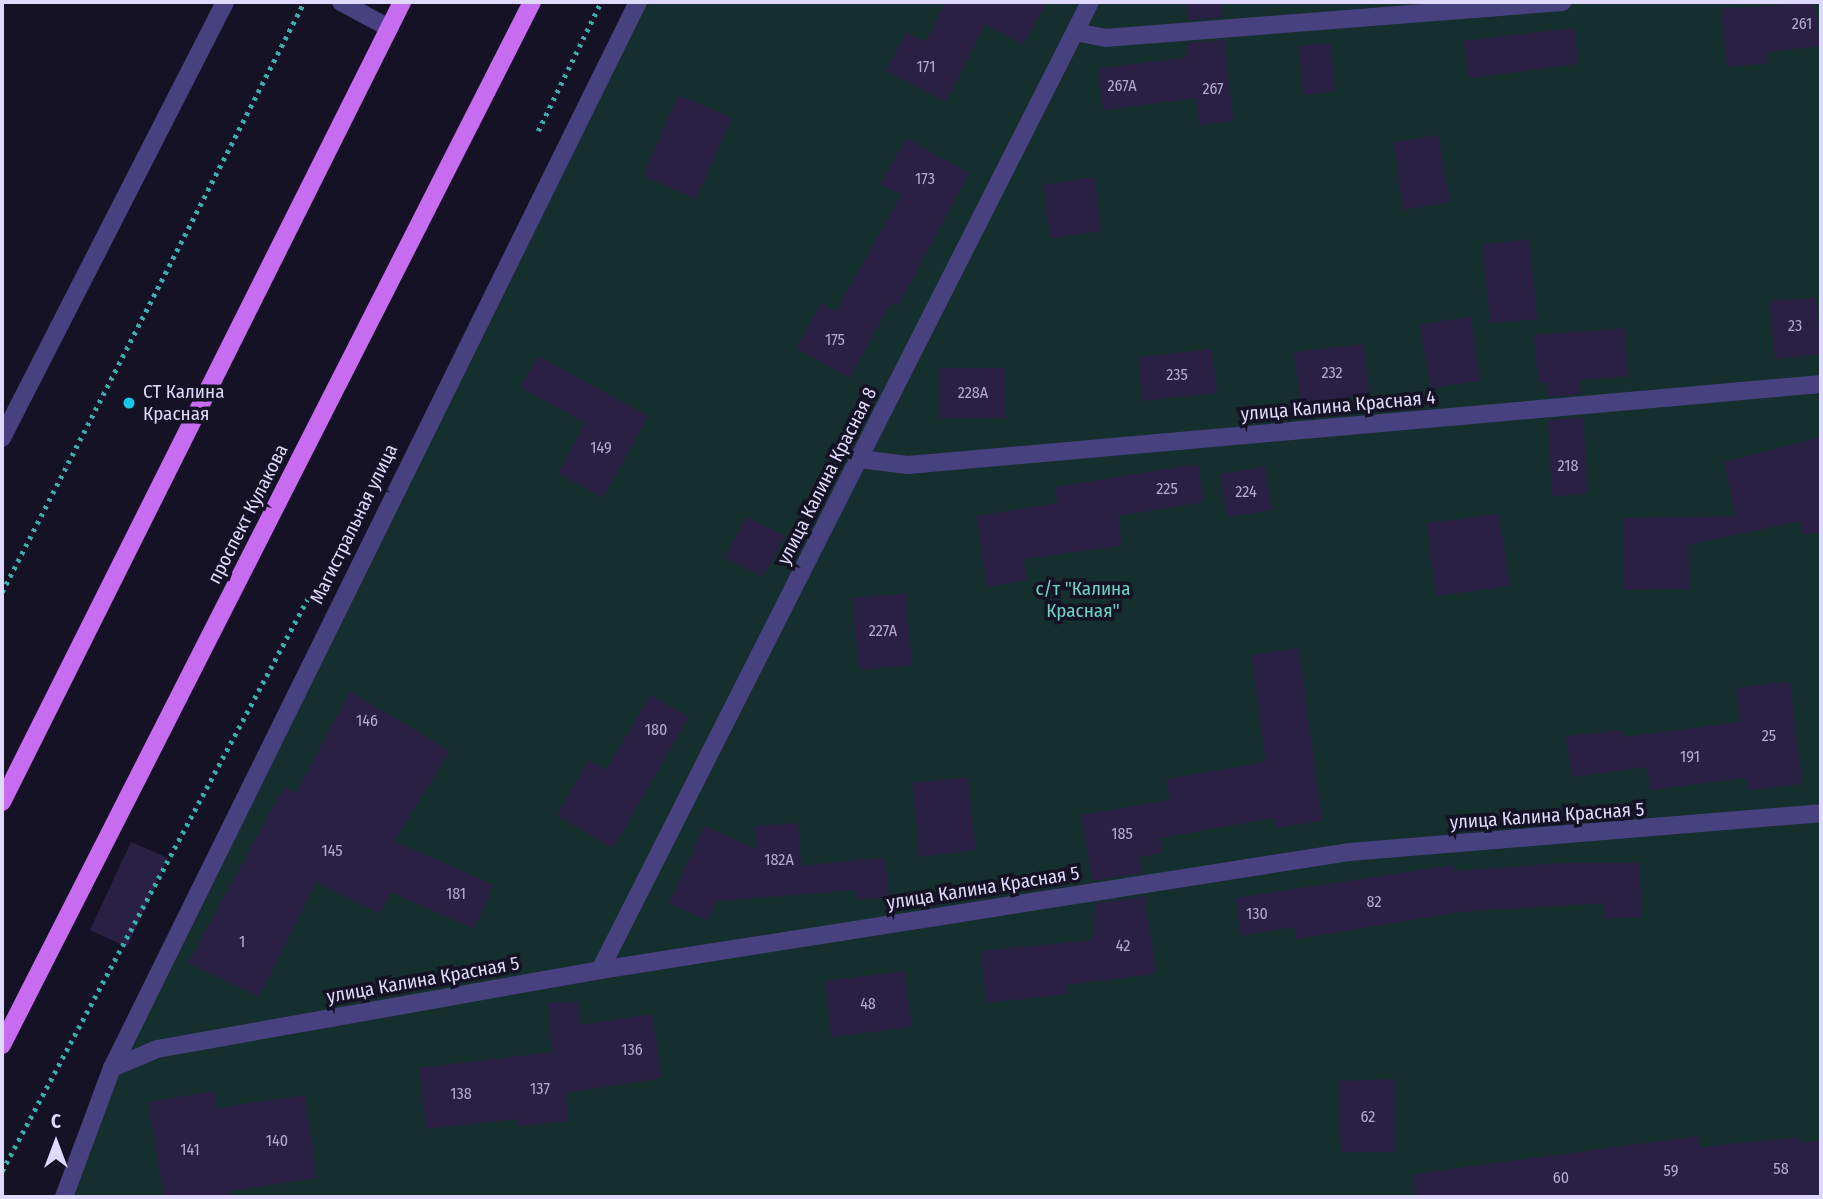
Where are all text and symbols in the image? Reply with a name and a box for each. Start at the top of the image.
house number: 261 [1792,14,1812,34]
house number: 171 [917,57,935,77]
house number: 267А [1107,76,1137,96]
house number: 267 [1202,79,1224,99]
house number: 173 [915,169,935,189]
house number: 23 [1788,316,1802,336]
house number: 175 [825,330,845,350]
house number: 232 [1321,363,1343,383]
house number: 235 [1166,365,1188,385]
place label: СТ Калина Красная [143,381,224,425]
house number: 228А [958,383,988,403]
street label: улица Калина Красная 8 [772,384,882,568]
street label: улица Калина Красная 4 [1240,386,1436,426]
marker: СТ Калина Красная [121,395,137,411]
house number: 149 [590,438,612,458]
street label: проспект Кулакова [203,440,293,588]
street label: Магистральная улица [305,440,403,608]
house number: 218 [1558,456,1578,476]
house number: 225 [1156,479,1178,499]
house number: 224 [1235,482,1257,502]
park label: с/т "Калина Красная" [1035,578,1131,622]
house number: 227А [869,621,897,641]
house number: 146 [356,711,378,731]
house number: 180 [645,720,667,740]
house number: 25 [1762,726,1776,746]
house number: 191 [1680,747,1700,767]
street label: улица Калина Красная 5 [1449,798,1645,834]
house number: 185 [1111,824,1133,844]
house number: 145 [321,841,343,861]
house number: 182А [764,850,794,870]
street label: улица Калина Красная 5 [885,862,1081,914]
house number: 181 [446,884,466,904]
house number: 82 [1367,892,1381,912]
house number: 130 [1246,904,1268,924]
house number: 1 [239,932,245,952]
house number: 42 [1116,936,1130,956]
street label: улица Калина Красная 5 [325,952,521,1008]
house number: 48 [860,994,876,1014]
house number: 136 [621,1040,643,1060]
house number: 137 [530,1079,550,1099]
house number: 138 [450,1084,472,1104]
house number: 62 [1361,1107,1375,1127]
north arrow [21,1108,91,1178]
text: С [51,1110,61,1133]
house number: 140 [266,1131,288,1151]
house number: 141 [180,1140,200,1160]
house number: 58 [1773,1159,1789,1179]
house number: 59 [1664,1161,1678,1181]
house number: 60 [1553,1168,1569,1188]

